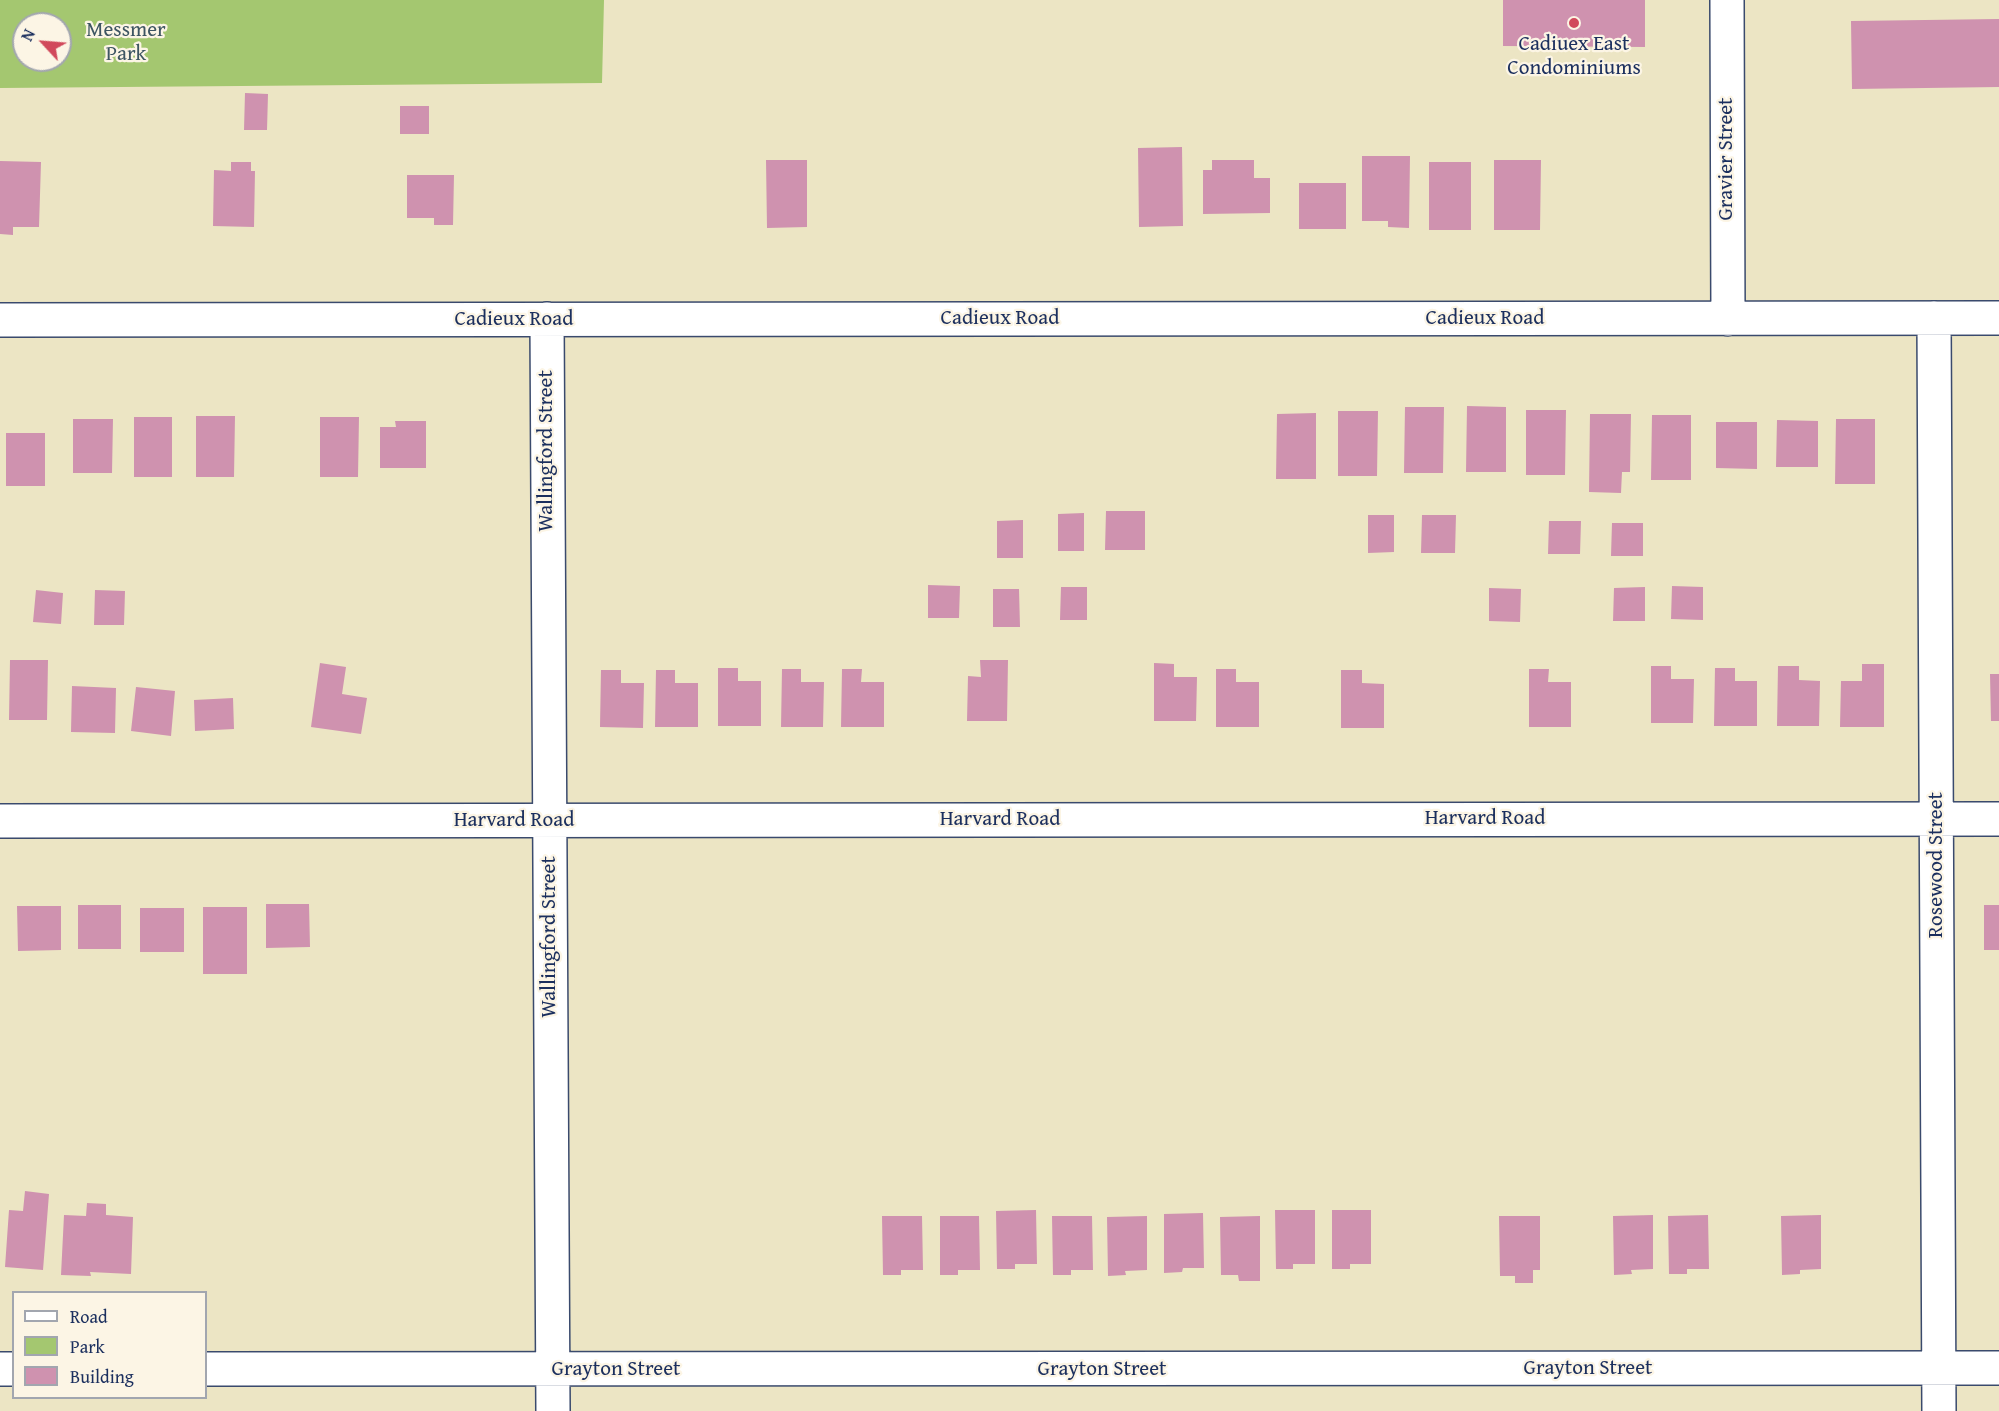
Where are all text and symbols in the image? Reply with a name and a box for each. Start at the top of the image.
north arrow [12,12,72,72]
marker: Cadiuex East Condominiums [1567,16,1581,30]
park label: Messmer Park [86,18,166,68]
text: N [14,25,41,45]
place label: Cadiuex East Condominiums [1507,32,1641,82]
street label: Gravier Street [1714,97,1740,221]
street label: Cadieux Road [941,306,1059,332]
street label: Cadieux Road [1426,306,1544,332]
street label: Cadieux Road [455,307,573,333]
street label: Wallingford Street [534,370,560,532]
street label: Rosewood Street [1924,792,1950,938]
street label: Harvard Road [1425,806,1545,832]
street label: Harvard Road [940,807,1060,833]
street label: Harvard Road [454,808,574,834]
street label: Wallingford Street [537,856,563,1018]
legend [12,1291,207,1399]
text: Road [70,1303,108,1330]
text: Park [70,1333,105,1360]
street label: Grayton Street [1524,1356,1652,1382]
street label: Grayton Street [552,1357,680,1383]
street label: Grayton Street [1038,1357,1166,1383]
text: Building [70,1363,134,1390]

